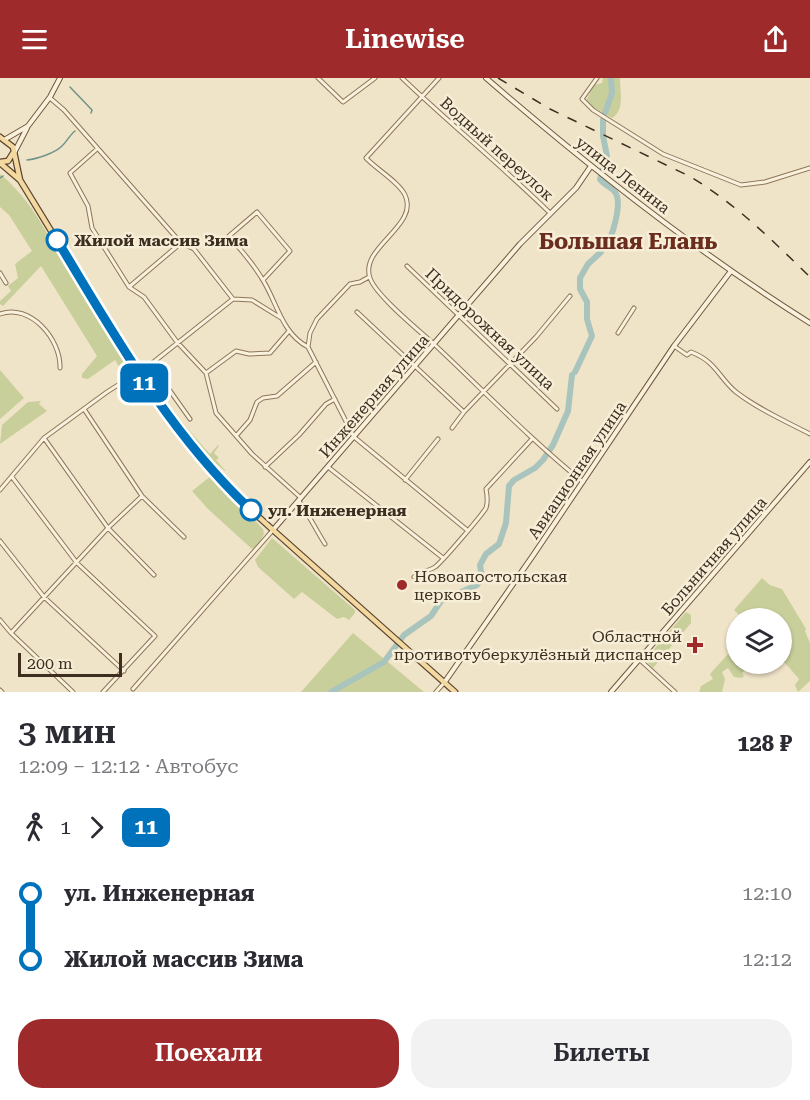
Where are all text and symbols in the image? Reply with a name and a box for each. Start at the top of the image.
icon: menu [18,23,51,56]
text: Linewise [345,23,465,55]
icon: share [759,23,792,56]
street label: Водный переулок [436,93,558,205]
street label: улица Ленина [572,132,674,218]
marker: Жилой массив Зима [46,229,68,251]
district label: Большая Елань [539,229,717,254]
place label: Жилой массив Зима [74,231,249,250]
street label: Придорожная улица [421,264,559,394]
street label: Инженерная улица [315,330,433,462]
line badge: 11 [117,364,171,402]
text: 11 [132,371,156,395]
street label: Авиационная улица [524,397,630,543]
street label: Больничная улица [657,493,771,619]
marker: ул. Инженерная [240,499,262,521]
place label: ул. Инженерная [268,501,407,520]
place label: Новоапостольская церковь [414,567,567,604]
marker: Новоапостольская церковь [395,578,409,592]
map controls [726,608,792,674]
button: layers [726,608,792,674]
place label: Областной противотуберкулёзный диспансер [394,627,682,664]
marker: Областной противотуберкулёзный диспансер [686,636,704,654]
scale bar [18,650,122,678]
text: 200 m [27,654,73,673]
text: 3 мин [18,712,116,751]
text: 128 ₽ [737,731,792,756]
text: 12:09 – 12:12 · Автобус [18,754,238,778]
icon: walk [18,811,51,844]
icon: forward [80,811,113,844]
text: 1 [60,815,71,839]
text: 11 [134,815,158,839]
text: ул. Инженерная [64,881,255,906]
text: 12:10 [742,881,792,905]
text: Жилой массив Зима [64,947,303,972]
text: 12:12 [742,947,792,971]
button: Поехали [18,1019,399,1088]
button: Билеты [411,1019,792,1088]

